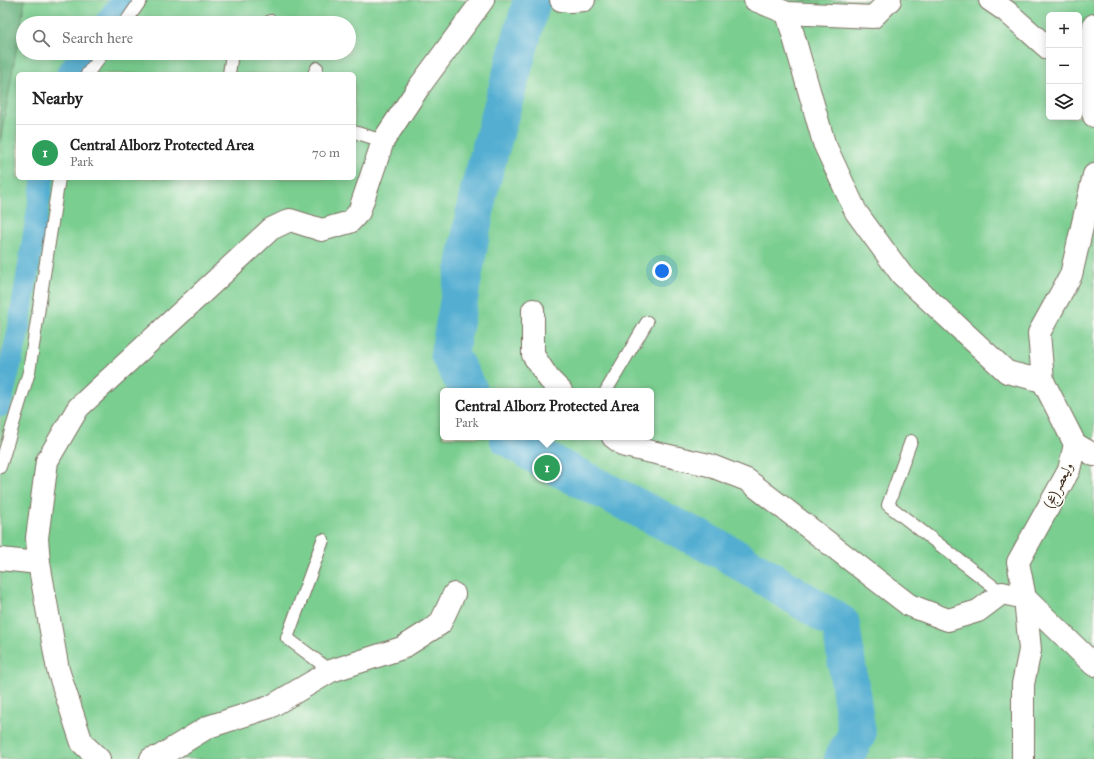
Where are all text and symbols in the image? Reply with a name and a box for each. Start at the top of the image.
map controls [1046,12,1082,120]
button: + [1046,12,1082,48]
search box [16,16,356,60]
icon: search [30,27,52,49]
text: Search here [62,29,133,47]
button: − [1046,48,1082,84]
button: layers [1046,84,1082,120]
text: Nearby [32,88,83,109]
text: Central Alborz Protected Area [70,136,254,154]
text: 1 [42,145,48,161]
text: 70 m [312,145,340,161]
text: Park [70,154,94,170]
your location [652,261,672,281]
popup [440,388,654,440]
text: Central Alborz Protected Area [455,397,639,415]
text: Park [455,415,478,431]
pin: 1 [534,453,560,483]
street label: ولیعصر(عج) [1040,460,1080,513]

